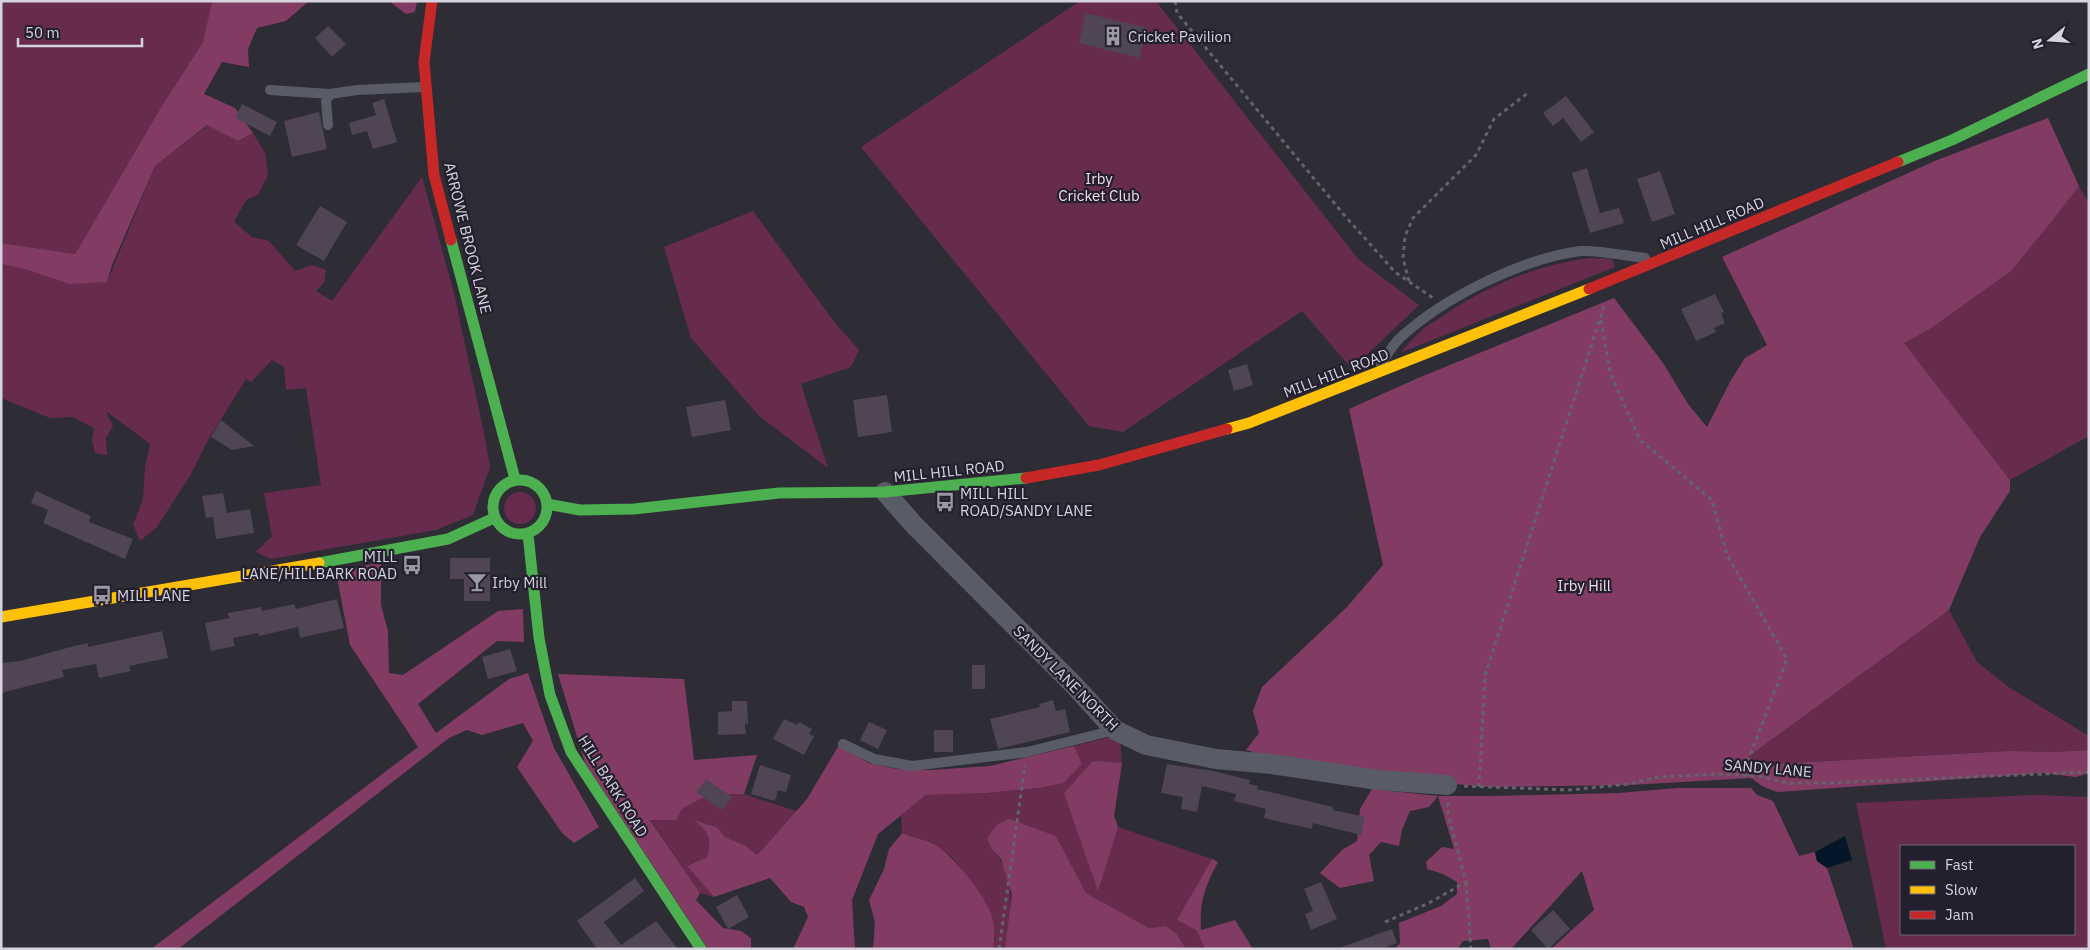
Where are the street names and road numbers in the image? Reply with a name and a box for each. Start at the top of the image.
street label: ARROWE BROOK LANE [440,160,496,316]
street label: MILL HILL ROAD [1657,192,1767,254]
street label: MILL HILL ROAD [1281,344,1391,402]
street label: MILL HILL ROAD [893,456,1005,486]
street label: SANDY LANE NORTH [1009,621,1123,735]
street label: HILL BARK ROAD [574,732,652,840]
street label: SANDY LANE [1723,755,1813,781]

